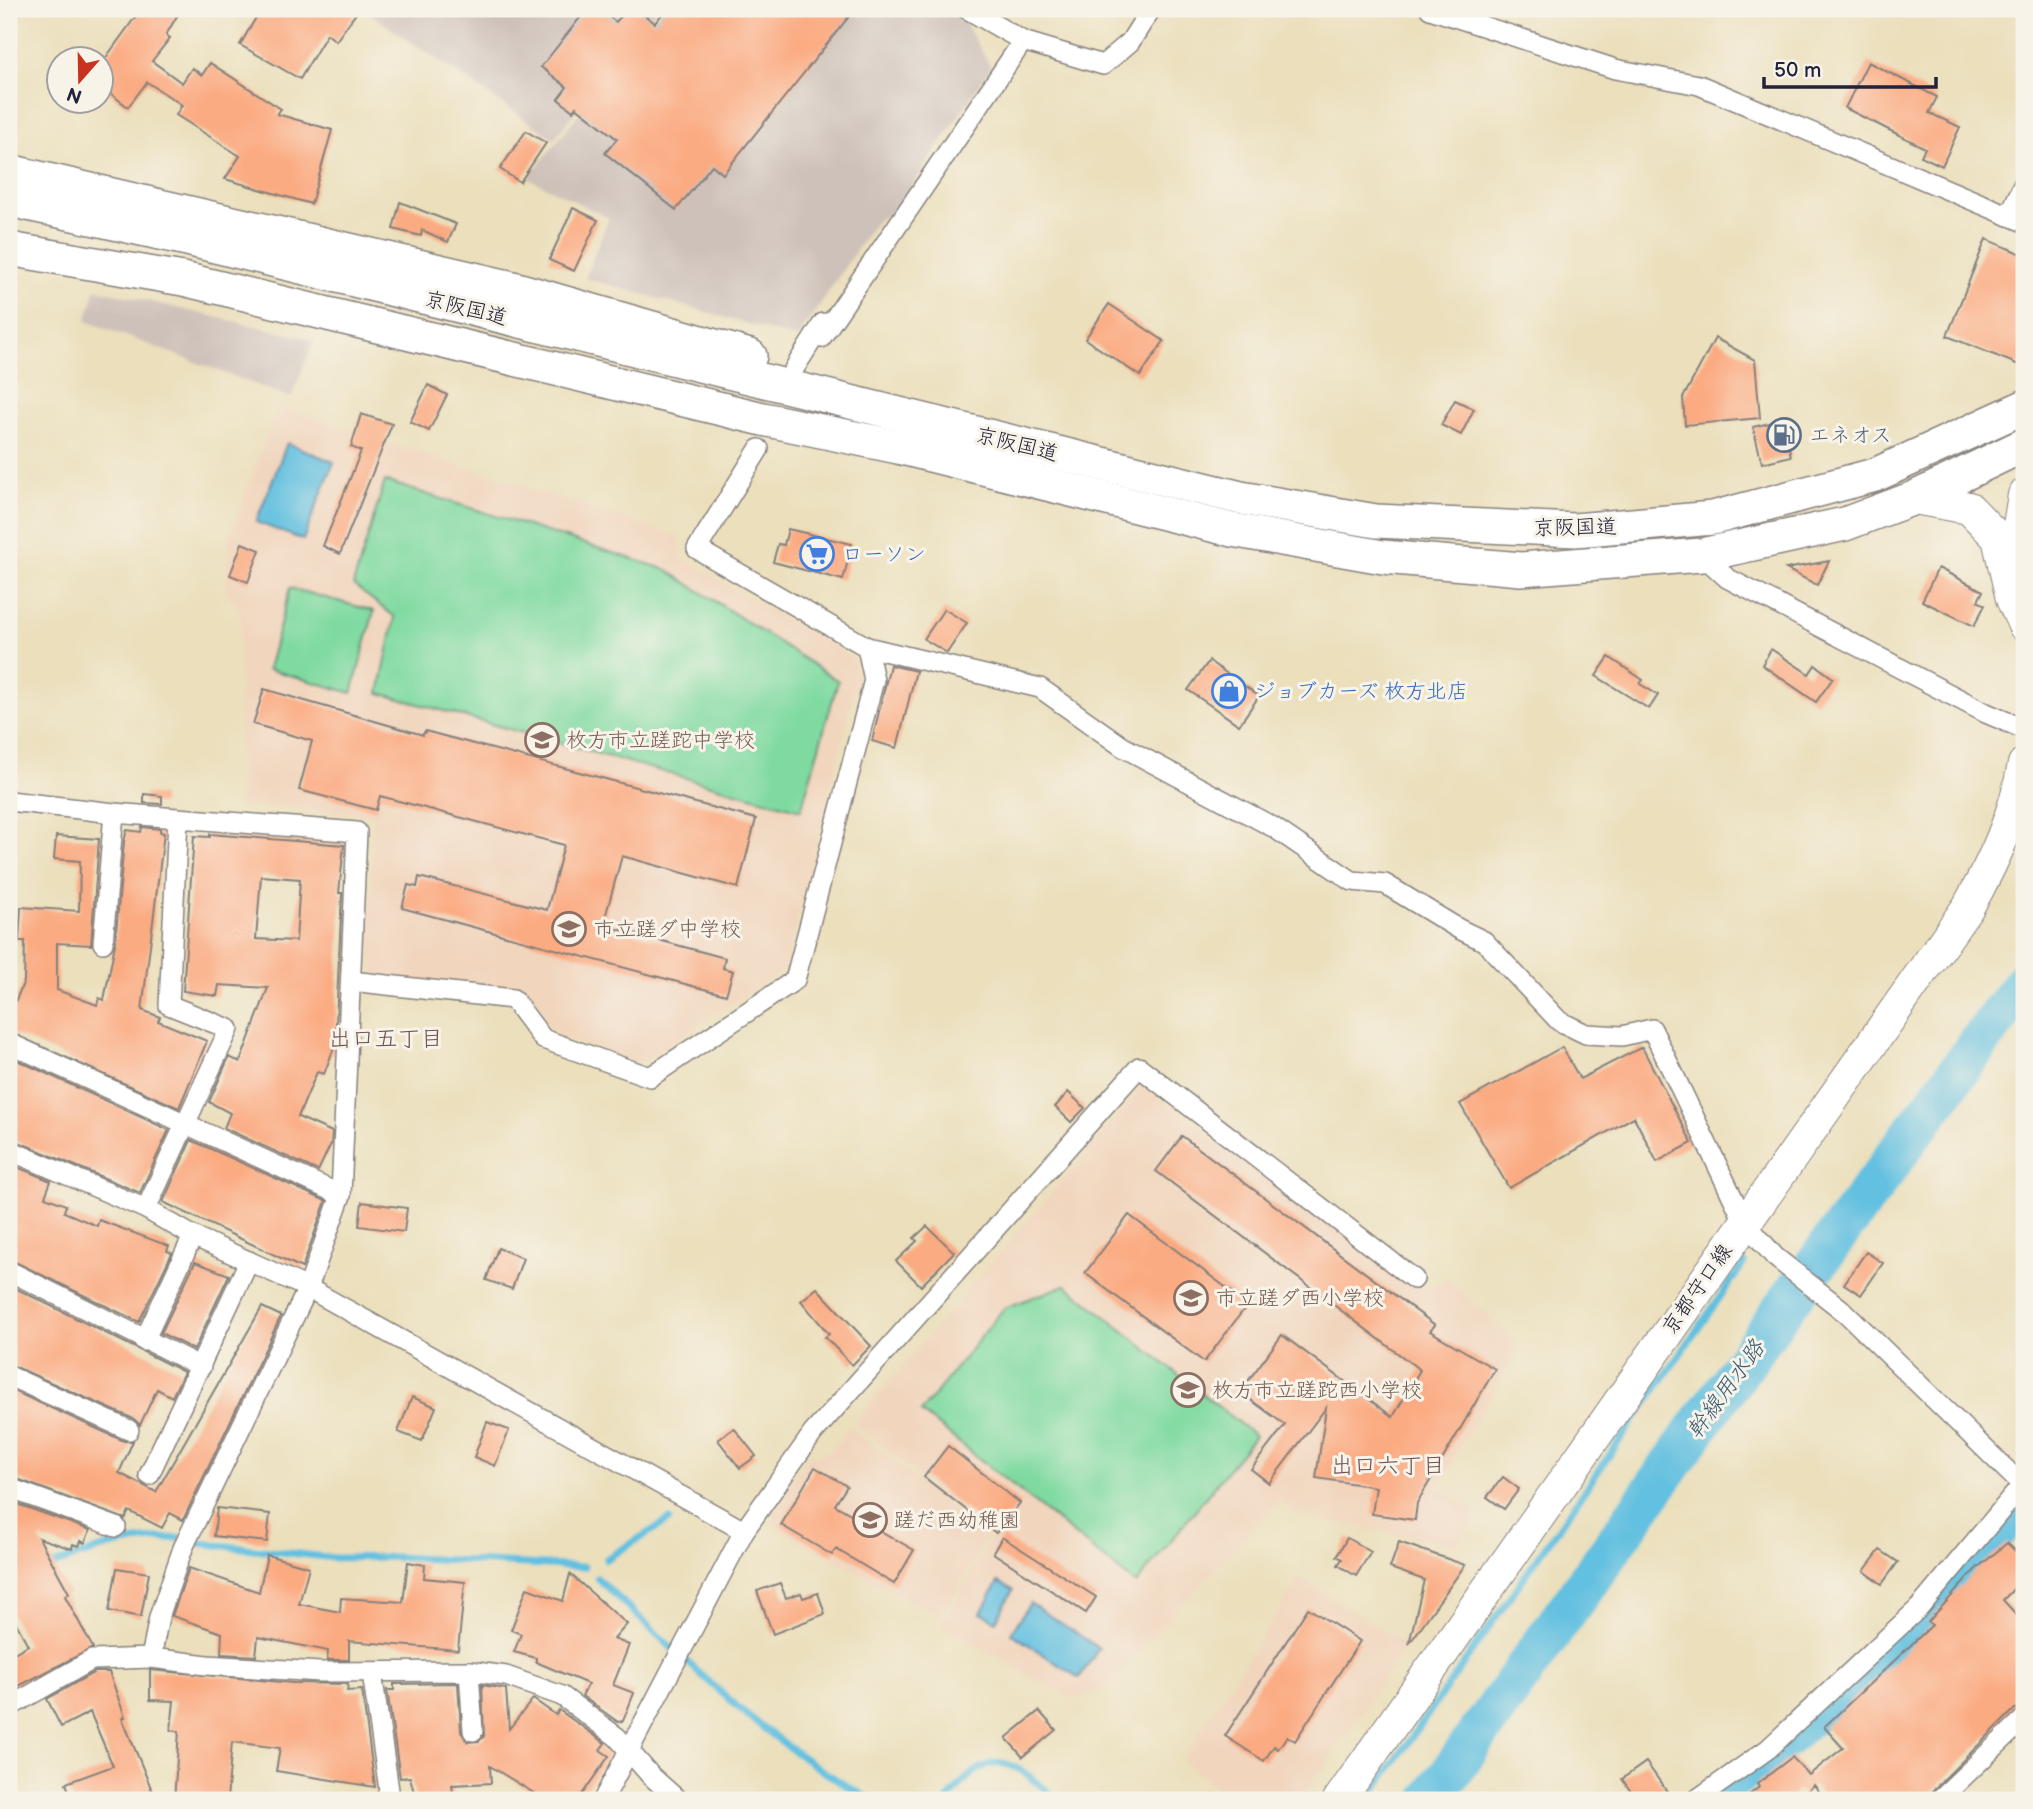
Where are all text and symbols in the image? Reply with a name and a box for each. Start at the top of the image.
north arrow [46,46,116,116]
scale bar [1764,46,1935,90]
text: 50 m [1774,58,1821,83]
text: N [64,81,85,108]
street label: 京阪国道 [422,286,510,331]
fuel station icon: エネオス [1765,416,1803,454]
street label: 京阪国道 [973,422,1061,467]
place label: エネオス [1809,423,1892,448]
street label: 京阪国道 [1533,514,1617,541]
supermarket icon: ローソン [798,535,836,573]
place label: ローソン [842,542,926,567]
shop icon: ジョブカーズ 枚方北店 [1210,672,1248,710]
place label: ジョブカーズ 枚方北店 [1254,679,1468,704]
school or university icon: 枚方市立蹉跎中学校 [523,721,561,759]
place label: 枚方市立蹉跎中学校 [566,728,755,753]
school or university icon: 市立蹉ダ中学校 [550,910,588,948]
place label: 市立蹉ダ中学校 [594,917,741,942]
district label: 出口五丁目 [329,1025,444,1053]
street label: 京都守口線 [1657,1239,1738,1339]
school or university icon: 市立蹉ダ西小学校 [1172,1279,1210,1317]
place label: 市立蹉ダ西小学校 [1216,1286,1384,1311]
water label: 幹線用水路 [1681,1333,1772,1444]
school or university icon: 枚方市立蹉跎西小学校 [1169,1371,1207,1409]
place label: 枚方市立蹉跎西小学校 [1212,1378,1422,1403]
district label: 出口六丁目 [1331,1452,1446,1480]
school or university icon: 蹉だ西幼稚園 [851,1501,889,1539]
place label: 蹉だ西幼稚園 [894,1508,1020,1533]

